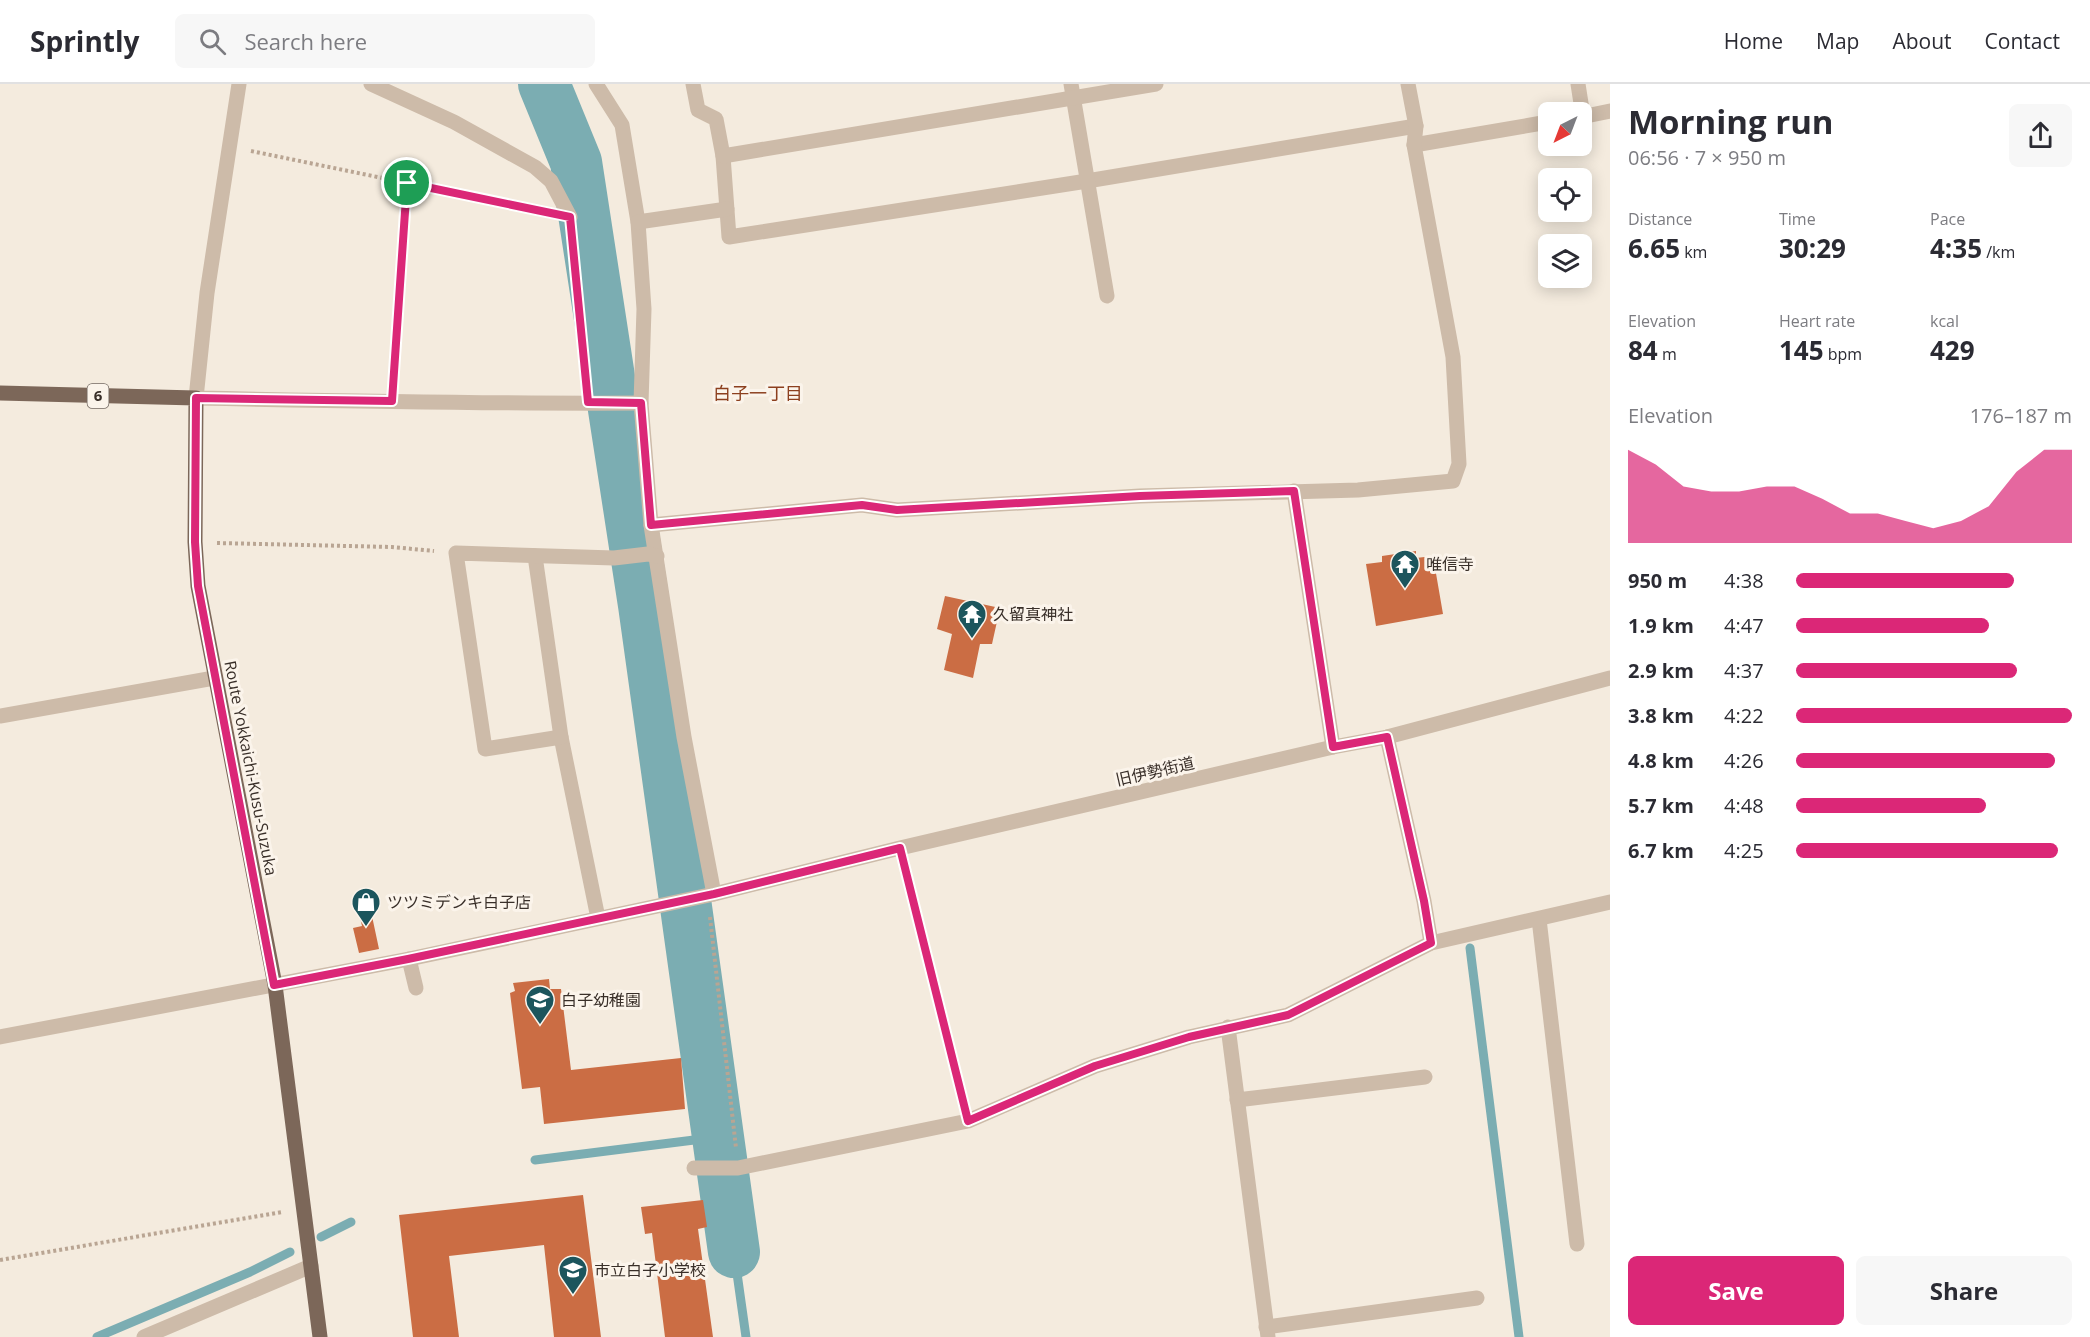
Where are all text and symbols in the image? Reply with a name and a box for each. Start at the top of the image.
search box [175,14,595,68]
text: Sprintly [30,22,139,60]
icon: search [196,25,229,58]
text: Search here [244,26,367,56]
text: Home [1724,27,1783,55]
text: Map [1816,27,1859,55]
text: About [1892,27,1952,55]
text: Contact [1985,27,2060,55]
text: Morning run [1628,99,1834,144]
north arrow [1538,102,1592,156]
map controls [1538,102,1592,288]
button: share [2009,104,2072,167]
text: 06:56 · 7 × 950 m [1628,144,1786,171]
pin [381,157,432,208]
icon: arrive [390,166,423,199]
button: locate [1538,168,1592,222]
text: Distance [1628,208,1692,230]
text: Time [1779,208,1816,230]
text: Pace [1930,208,1965,230]
text: 6.65 [1628,230,1680,266]
text: 30:29 [1779,230,1846,266]
text: 4:35 [1930,230,1982,266]
button: layers [1538,234,1592,288]
text: km [1680,241,1707,263]
text: /km [1982,241,2015,263]
text: Elevation [1628,310,1696,332]
text: Heart rate [1779,310,1855,332]
text: kcal [1930,310,1959,332]
text: 84 [1628,332,1658,368]
text: 145 [1779,332,1824,368]
text: 429 [1930,332,1975,368]
text: m [1658,343,1677,365]
text: bpm [1824,343,1862,365]
district label: 白子一丁目 [713,381,803,405]
road number: 6 [88,384,108,408]
text: Elevation [1628,402,1713,429]
text: 176–187 m [1970,402,2072,429]
temple icon: 唯信寺 [1389,548,1421,590]
place label: 唯信寺 [1426,553,1474,575]
text: 950 m [1628,567,1687,594]
text: 4:38 [1724,567,1764,594]
temple icon: 久留真神社 [956,598,988,640]
place label: 久留真神社 [993,603,1073,625]
text: 1.9 km [1628,612,1694,639]
text: 4:47 [1724,612,1764,639]
text: 2.9 km [1628,657,1694,684]
text: 4:37 [1724,657,1764,684]
street label: Route Yokkaichi-Kusu-Suzuka [219,659,283,877]
text: 3.8 km [1628,702,1694,729]
text: 4:22 [1724,702,1764,729]
text: 4.8 km [1628,747,1694,774]
text: 4:26 [1724,747,1764,774]
street label: 旧伊勢街道 [1114,751,1196,791]
text: 5.7 km [1628,792,1694,819]
text: 4:48 [1724,792,1764,819]
text: 6.7 km [1628,837,1694,864]
text: 4:25 [1724,837,1764,864]
shop icon: ツツミデンキ白子店 [350,886,382,928]
place label: ツツミデンキ白子店 [387,891,531,913]
school or university icon: 白子幼稚園 [524,984,556,1026]
place label: 白子幼稚園 [561,989,641,1011]
school or university icon: 市立白子小学校 [557,1254,589,1296]
button: Save [1628,1256,1844,1325]
button: Share [1856,1256,2072,1325]
place label: 市立白子小学校 [594,1259,706,1281]

